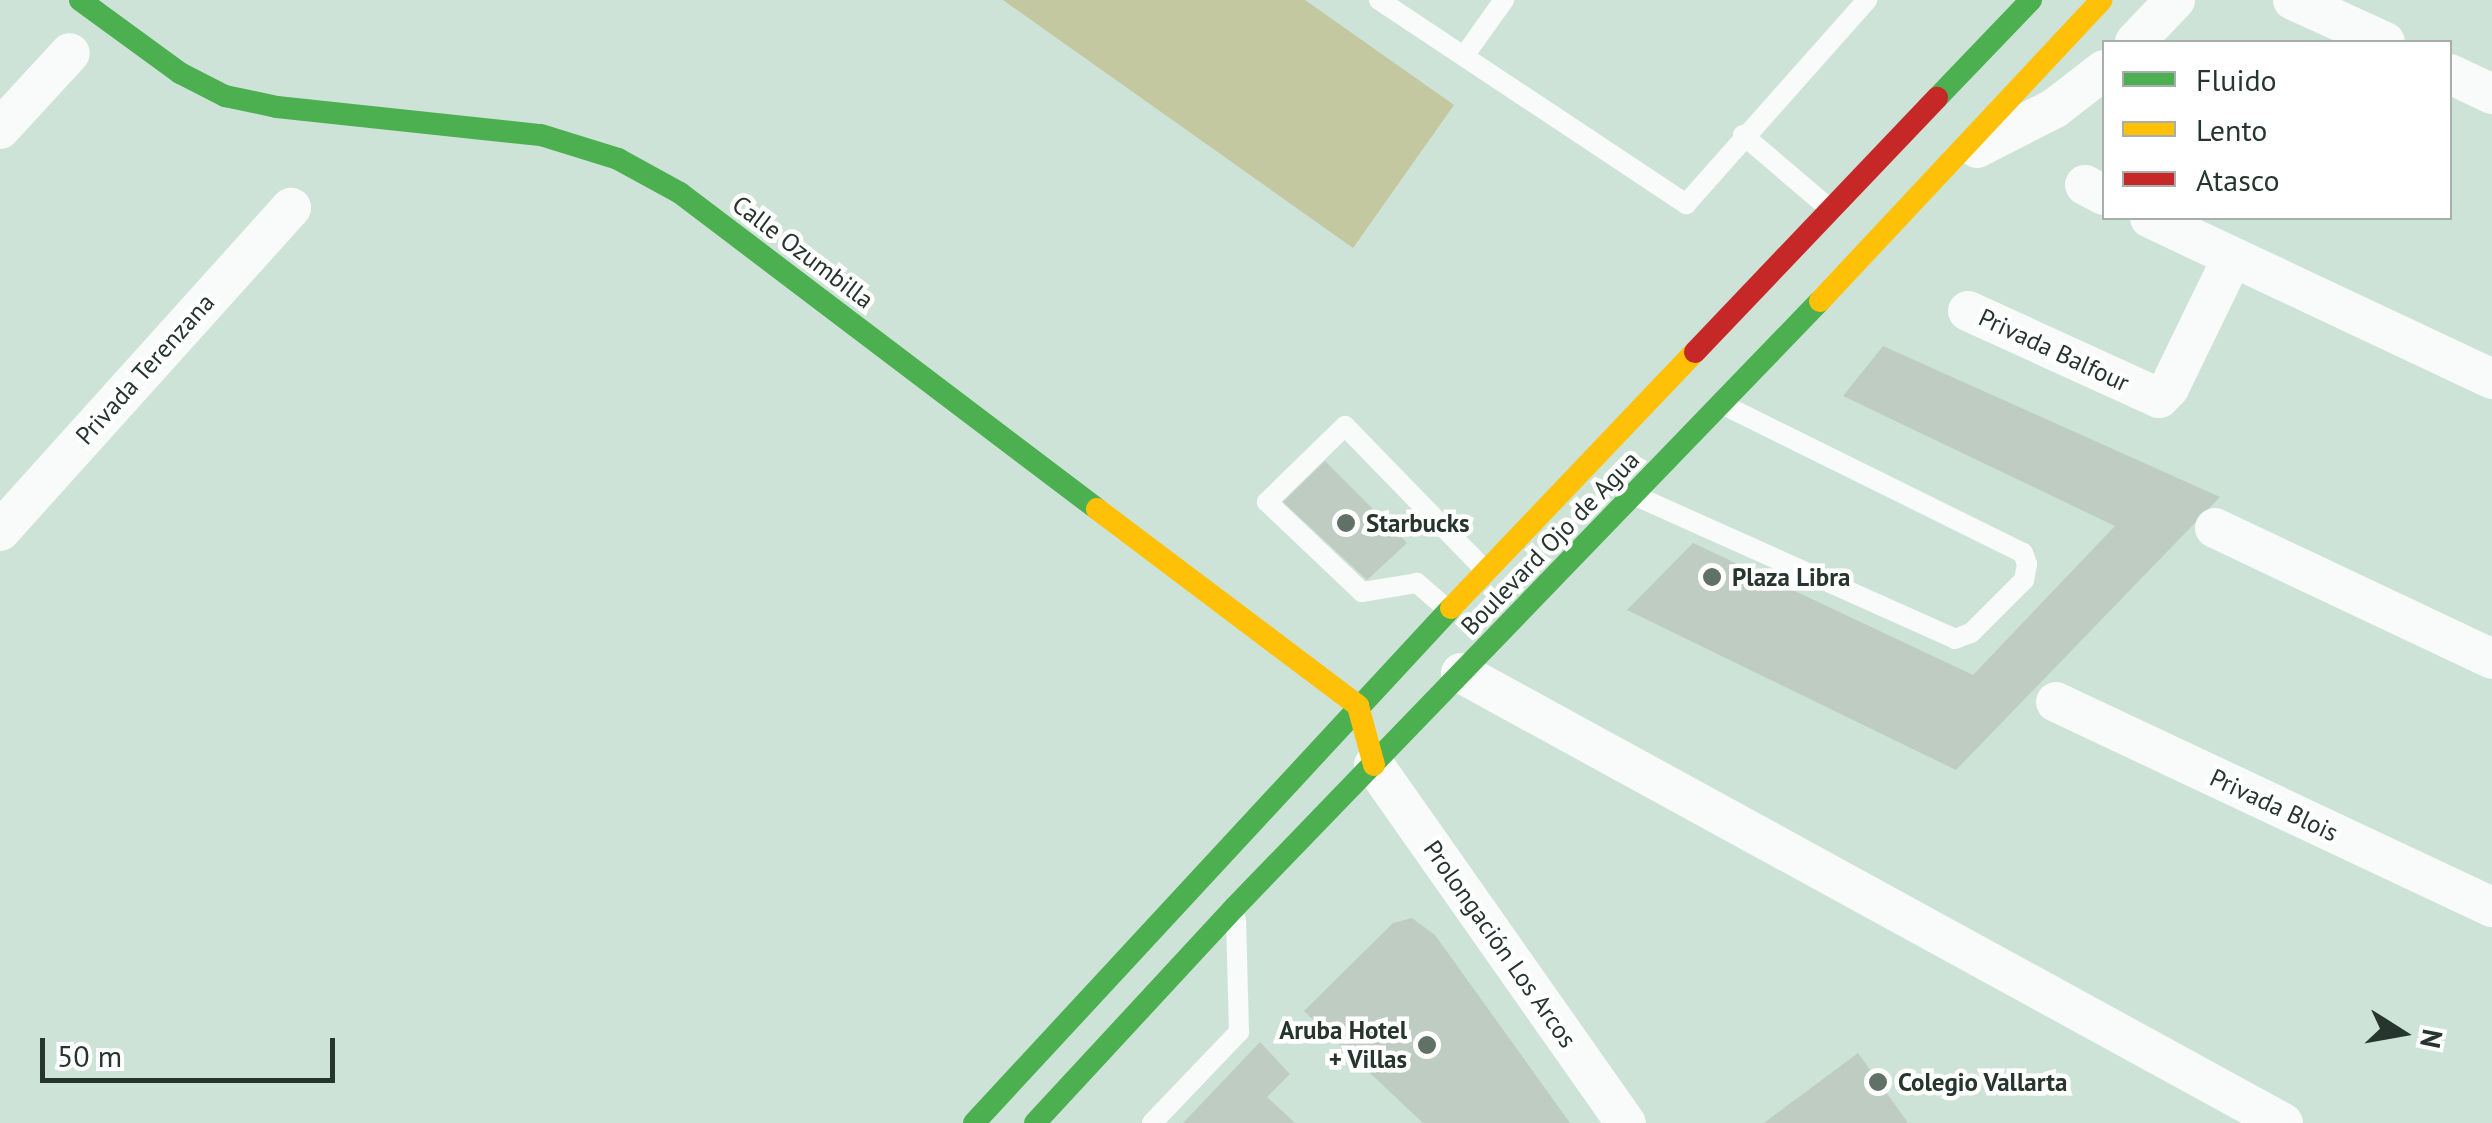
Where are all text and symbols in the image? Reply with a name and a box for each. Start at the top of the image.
legend [2102,40,2452,220]
text: Fluido [2196,60,2277,99]
text: Lento [2196,110,2267,149]
text: Atasco [2196,160,2280,199]
street label: Calle Ozumbilla [727,189,879,315]
street label: Privada Terenzana [69,287,221,451]
street label: Privada Balfour [1974,302,2134,398]
street label: Boulevard Ojo de Agua [1454,445,1646,641]
place label: Starbucks [1366,508,1470,538]
marker: Starbucks [1335,512,1357,534]
place label: Plaza Libra [1732,562,1850,592]
marker: Plaza Libra [1701,566,1723,588]
street label: Privada Blois [2205,762,2343,848]
street label: Prolongación Los Arcos [1417,834,1583,1054]
north arrow [2352,983,2452,1083]
place label: Aruba Hotel + Villas [1279,1016,1407,1075]
scale bar [45,1018,340,1080]
text: N [2412,1026,2452,1051]
marker: Aruba Hotel + Villas [1416,1034,1438,1056]
text: 50 m [57,1036,122,1075]
place label: Colegio Vallarta [1898,1067,2068,1097]
marker: Colegio Vallarta [1867,1071,1889,1093]

